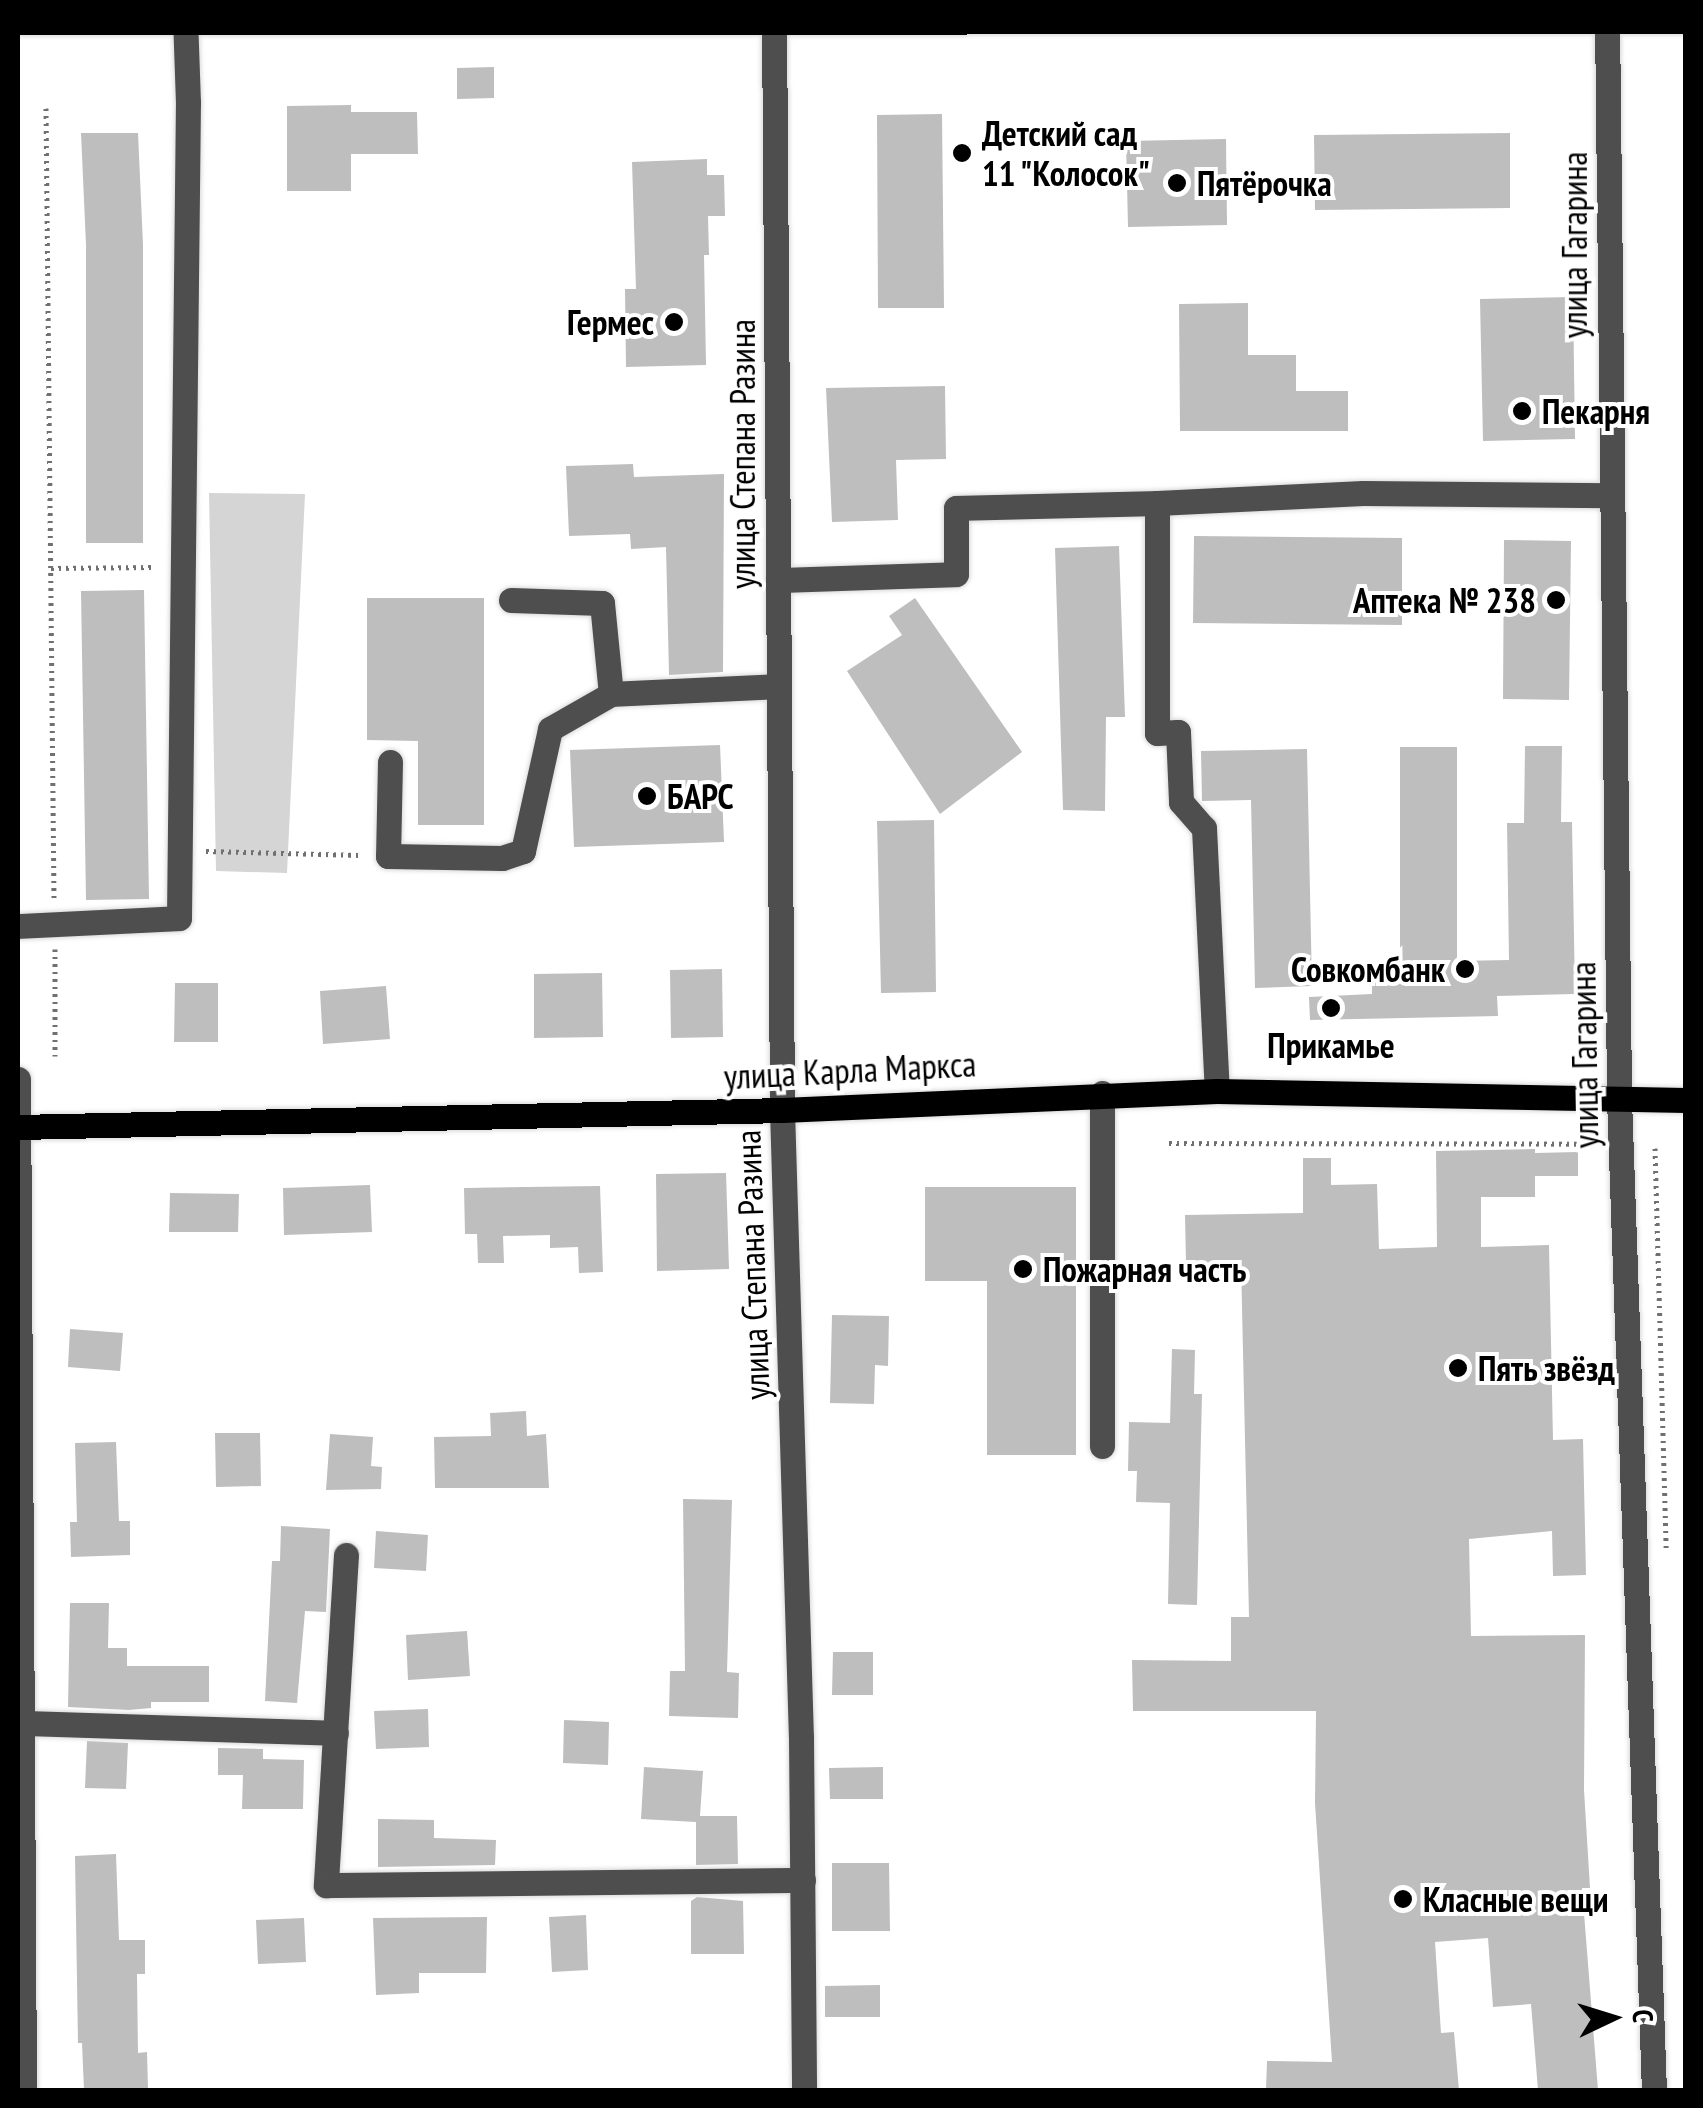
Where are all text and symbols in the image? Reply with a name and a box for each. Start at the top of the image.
place label: Детский сад 11 "Колосок" [982,112,1153,194]
marker: Детский сад 11 "Колосок" [951,142,973,164]
street label: улица Гагарина [1553,152,1595,338]
place label: Пятёрочка [1197,162,1332,204]
marker: Пятёрочка [1166,172,1188,194]
place label: Гермес [567,301,654,343]
marker: Гермес [663,311,685,333]
street label: улица Степана Разина [721,319,763,589]
place label: Пекарня [1542,390,1650,432]
marker: Пекарня [1511,400,1533,422]
place label: Аптека № 238 [1353,579,1536,621]
marker: Аптека № 238 [1545,589,1567,611]
place label: БАРС [667,775,734,817]
marker: БАРС [636,785,658,807]
place label: Совкомбанк [1291,948,1445,990]
marker: Совкомбанк [1454,958,1476,980]
street label: улица Гагарина [1561,961,1607,1149]
marker: Прикамье [1320,997,1342,1019]
place label: Прикамье [1267,1024,1395,1066]
street label: улица Карла Маркса [723,1042,977,1098]
street label: улица Степана Разина [726,1129,778,1401]
place label: Пожарная часть [1043,1248,1247,1290]
marker: Пожарная часть [1012,1258,1034,1280]
place label: Пять звёзд [1478,1347,1616,1389]
marker: Пять звёзд [1447,1357,1469,1379]
place label: Класные вещи [1423,1878,1609,1920]
marker: Класные вещи [1392,1888,1414,1910]
north arrow [1563,1968,1663,2068]
text: С [1625,2008,1662,2024]

